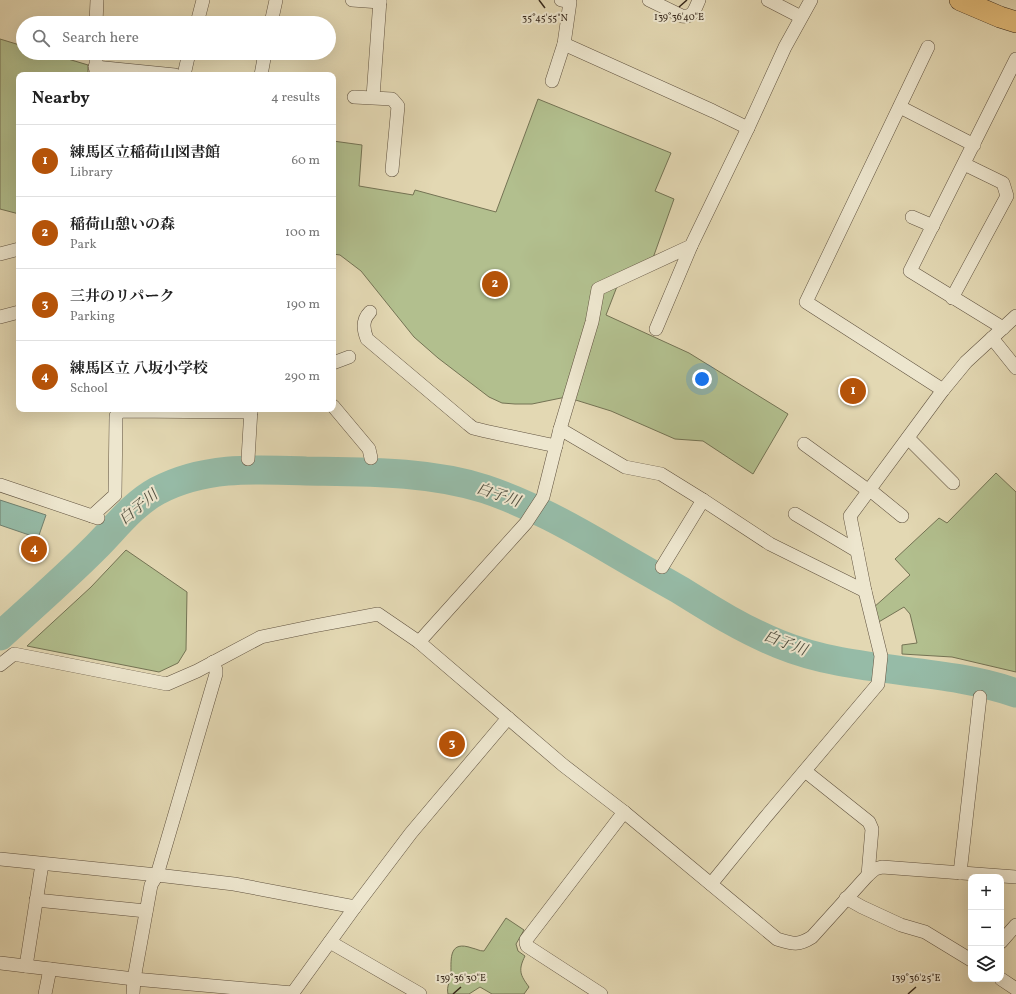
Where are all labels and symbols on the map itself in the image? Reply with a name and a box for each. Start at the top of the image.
text: 139°36'40"E [654,10,704,24]
text: 35°45'55"N [522,11,568,25]
pin: 2 [482,269,508,299]
your location [692,369,712,389]
pin: 1 [840,376,866,406]
water label: 白子川 [473,479,525,514]
water label: 白子川 [115,484,165,530]
pin: 4 [21,534,47,564]
water label: 白子川 [760,626,812,663]
pin: 3 [439,729,465,759]
text: 139°36'30"E [436,971,486,985]
text: 139°36'25"E [891,971,941,985]

